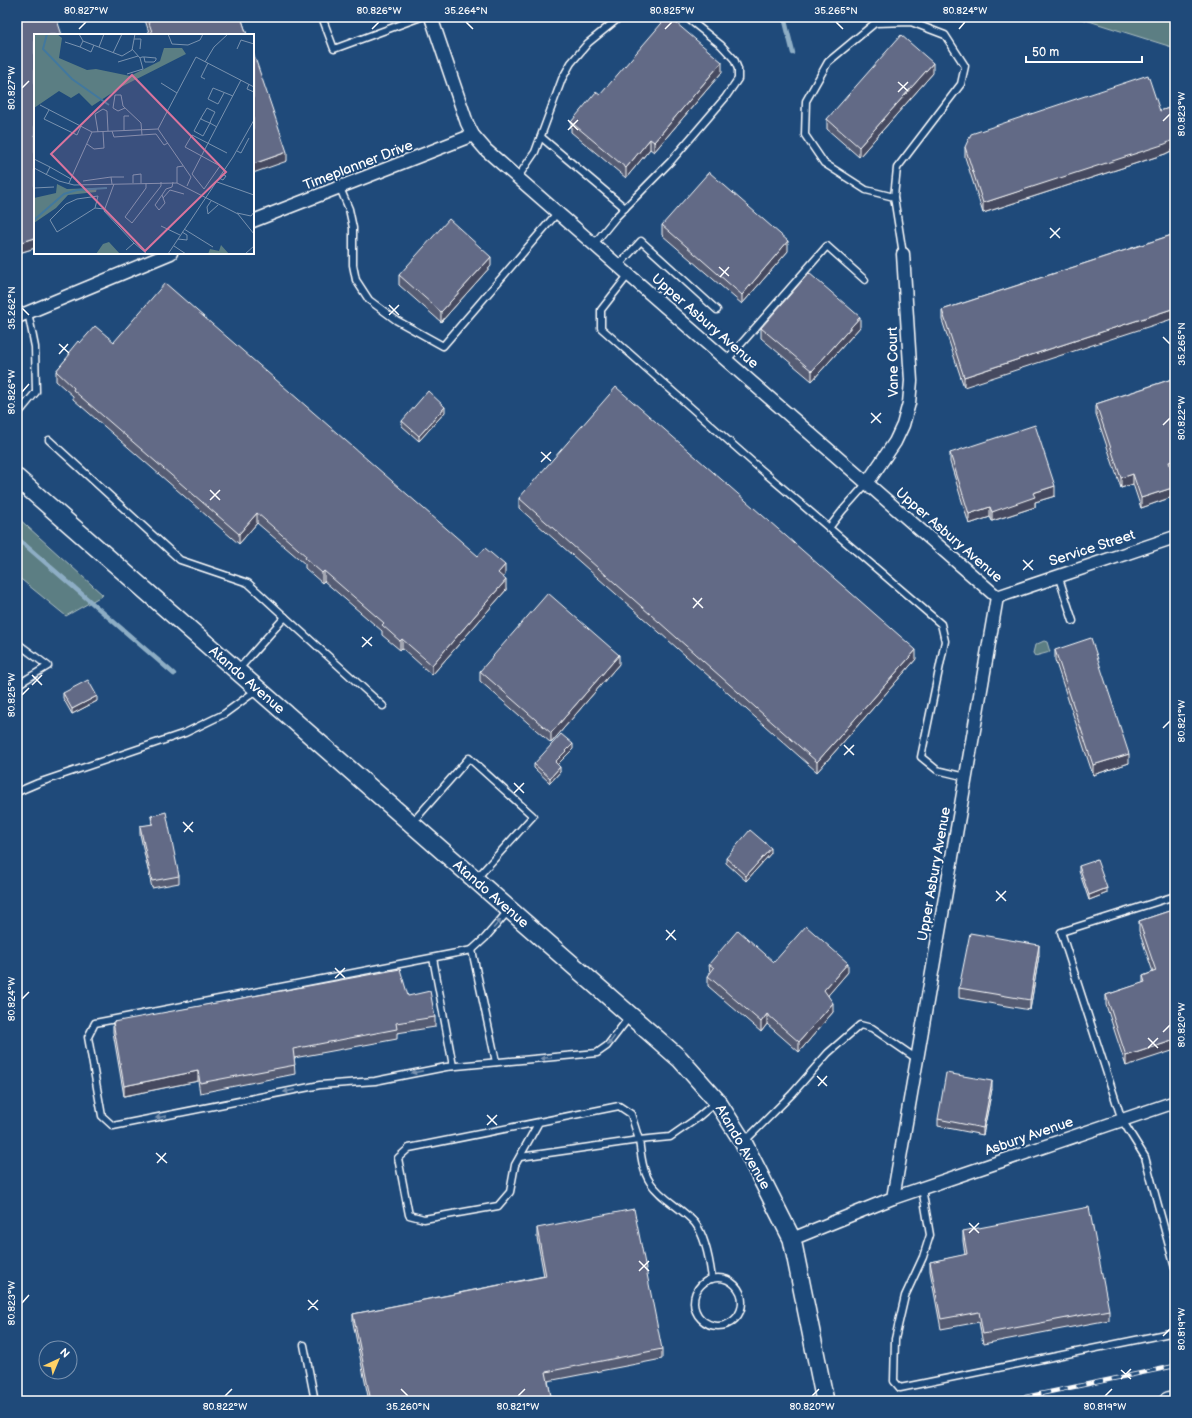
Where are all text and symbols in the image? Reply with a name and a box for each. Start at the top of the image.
text: 80.827°W [64,5,108,17]
text: 80.826°W [356,5,402,17]
text: 35.264°N [444,5,488,17]
text: 80.825°W [650,5,694,17]
text: 35.265°N [814,5,858,17]
text: 80.824°W [943,5,987,17]
inset map [34,34,254,254]
scale bar [1026,38,1142,64]
text: 50 m [1032,45,1059,60]
text: 80.827°W [6,66,18,110]
text: 80.823°W [1176,92,1188,136]
street label: Timeplanner Drive [301,136,415,194]
street label: Upper Asbury Avenue [648,270,762,372]
text: 35.262°N [6,286,18,330]
text: 35.265°N [1176,322,1188,366]
street label: Vane Court [884,326,902,397]
text: 80.826°W [6,369,18,415]
text: 80.822°W [1176,396,1188,440]
street label: Upper Asbury Avenue [892,484,1006,586]
street label: Service Street [1047,526,1138,570]
street label: Atando Avenue [206,642,288,718]
text: 80.825°W [6,673,18,717]
text: 80.821°W [1176,700,1188,742]
street label: Upper Asbury Avenue [914,806,954,942]
street label: Atando Avenue [450,856,532,932]
one-way arrow [493,918,502,929]
text: 80.824°W [6,977,18,1021]
text: 80.820°W [1176,1003,1188,1048]
one-way arrow [607,1035,615,1046]
one-way arrow [540,1054,552,1061]
one-way arrow [411,1070,423,1076]
one-way arrow [283,1089,295,1095]
street label: Atando Avenue [712,1102,774,1192]
street label: Asbury Avenue [983,1113,1075,1159]
one-way arrow [155,1114,167,1120]
text: 80.823°W [6,1281,18,1325]
text: 80.819°W [1176,1308,1188,1350]
north arrow [38,1340,78,1380]
text: N [57,1346,72,1361]
text: 80.822°W [203,1401,247,1413]
text: 35.260°N [386,1401,430,1413]
text: 80.821°W [497,1401,539,1413]
text: 80.820°W [790,1401,835,1413]
text: 80.819°W [1084,1401,1126,1413]

